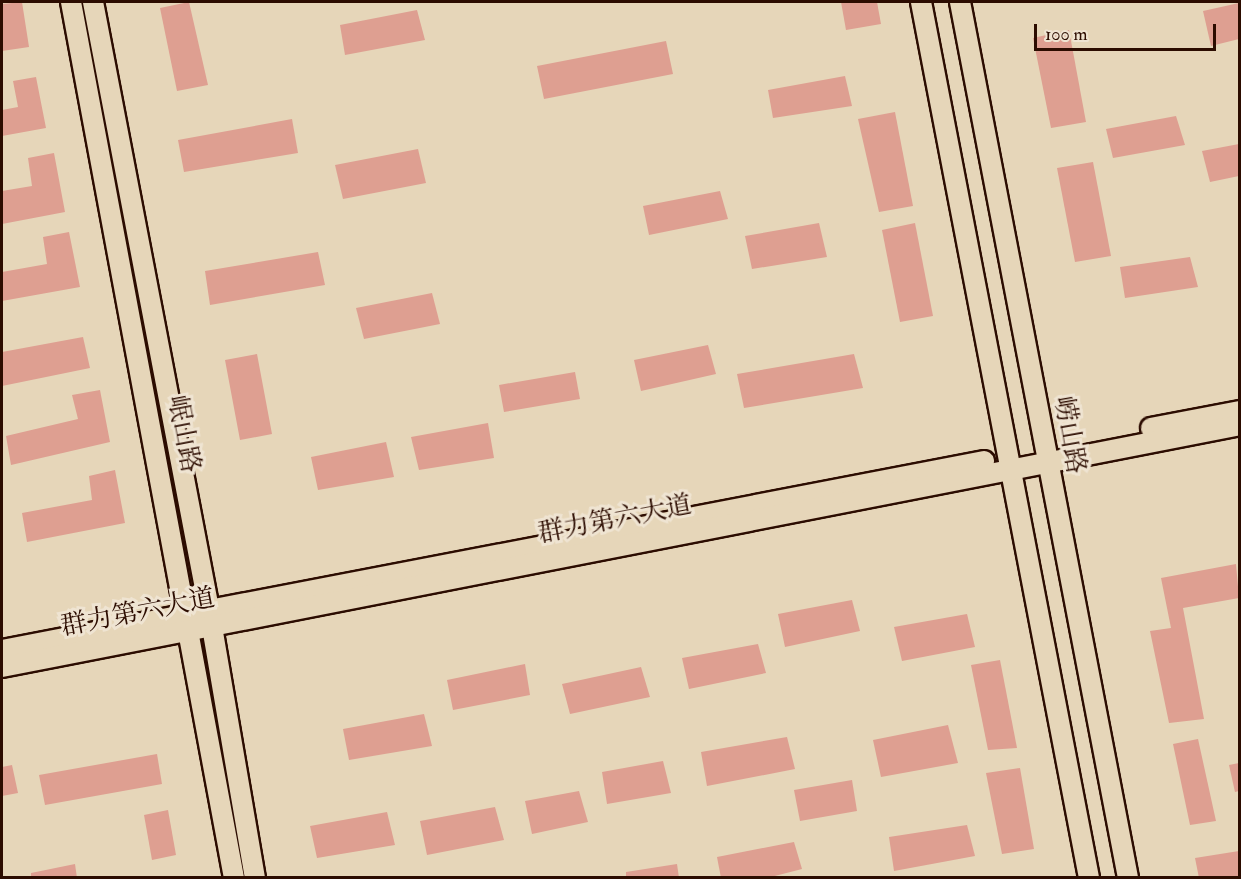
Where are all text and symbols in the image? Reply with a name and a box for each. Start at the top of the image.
scale bar [1037,12,1218,50]
text: 100 m [1045,23,1088,46]
street label: 岷山路 [160,393,206,475]
street label: 崂山路 [1047,394,1091,476]
street label: 群力第六大道 [535,490,695,550]
street label: 群力第六大道 [58,583,218,643]

